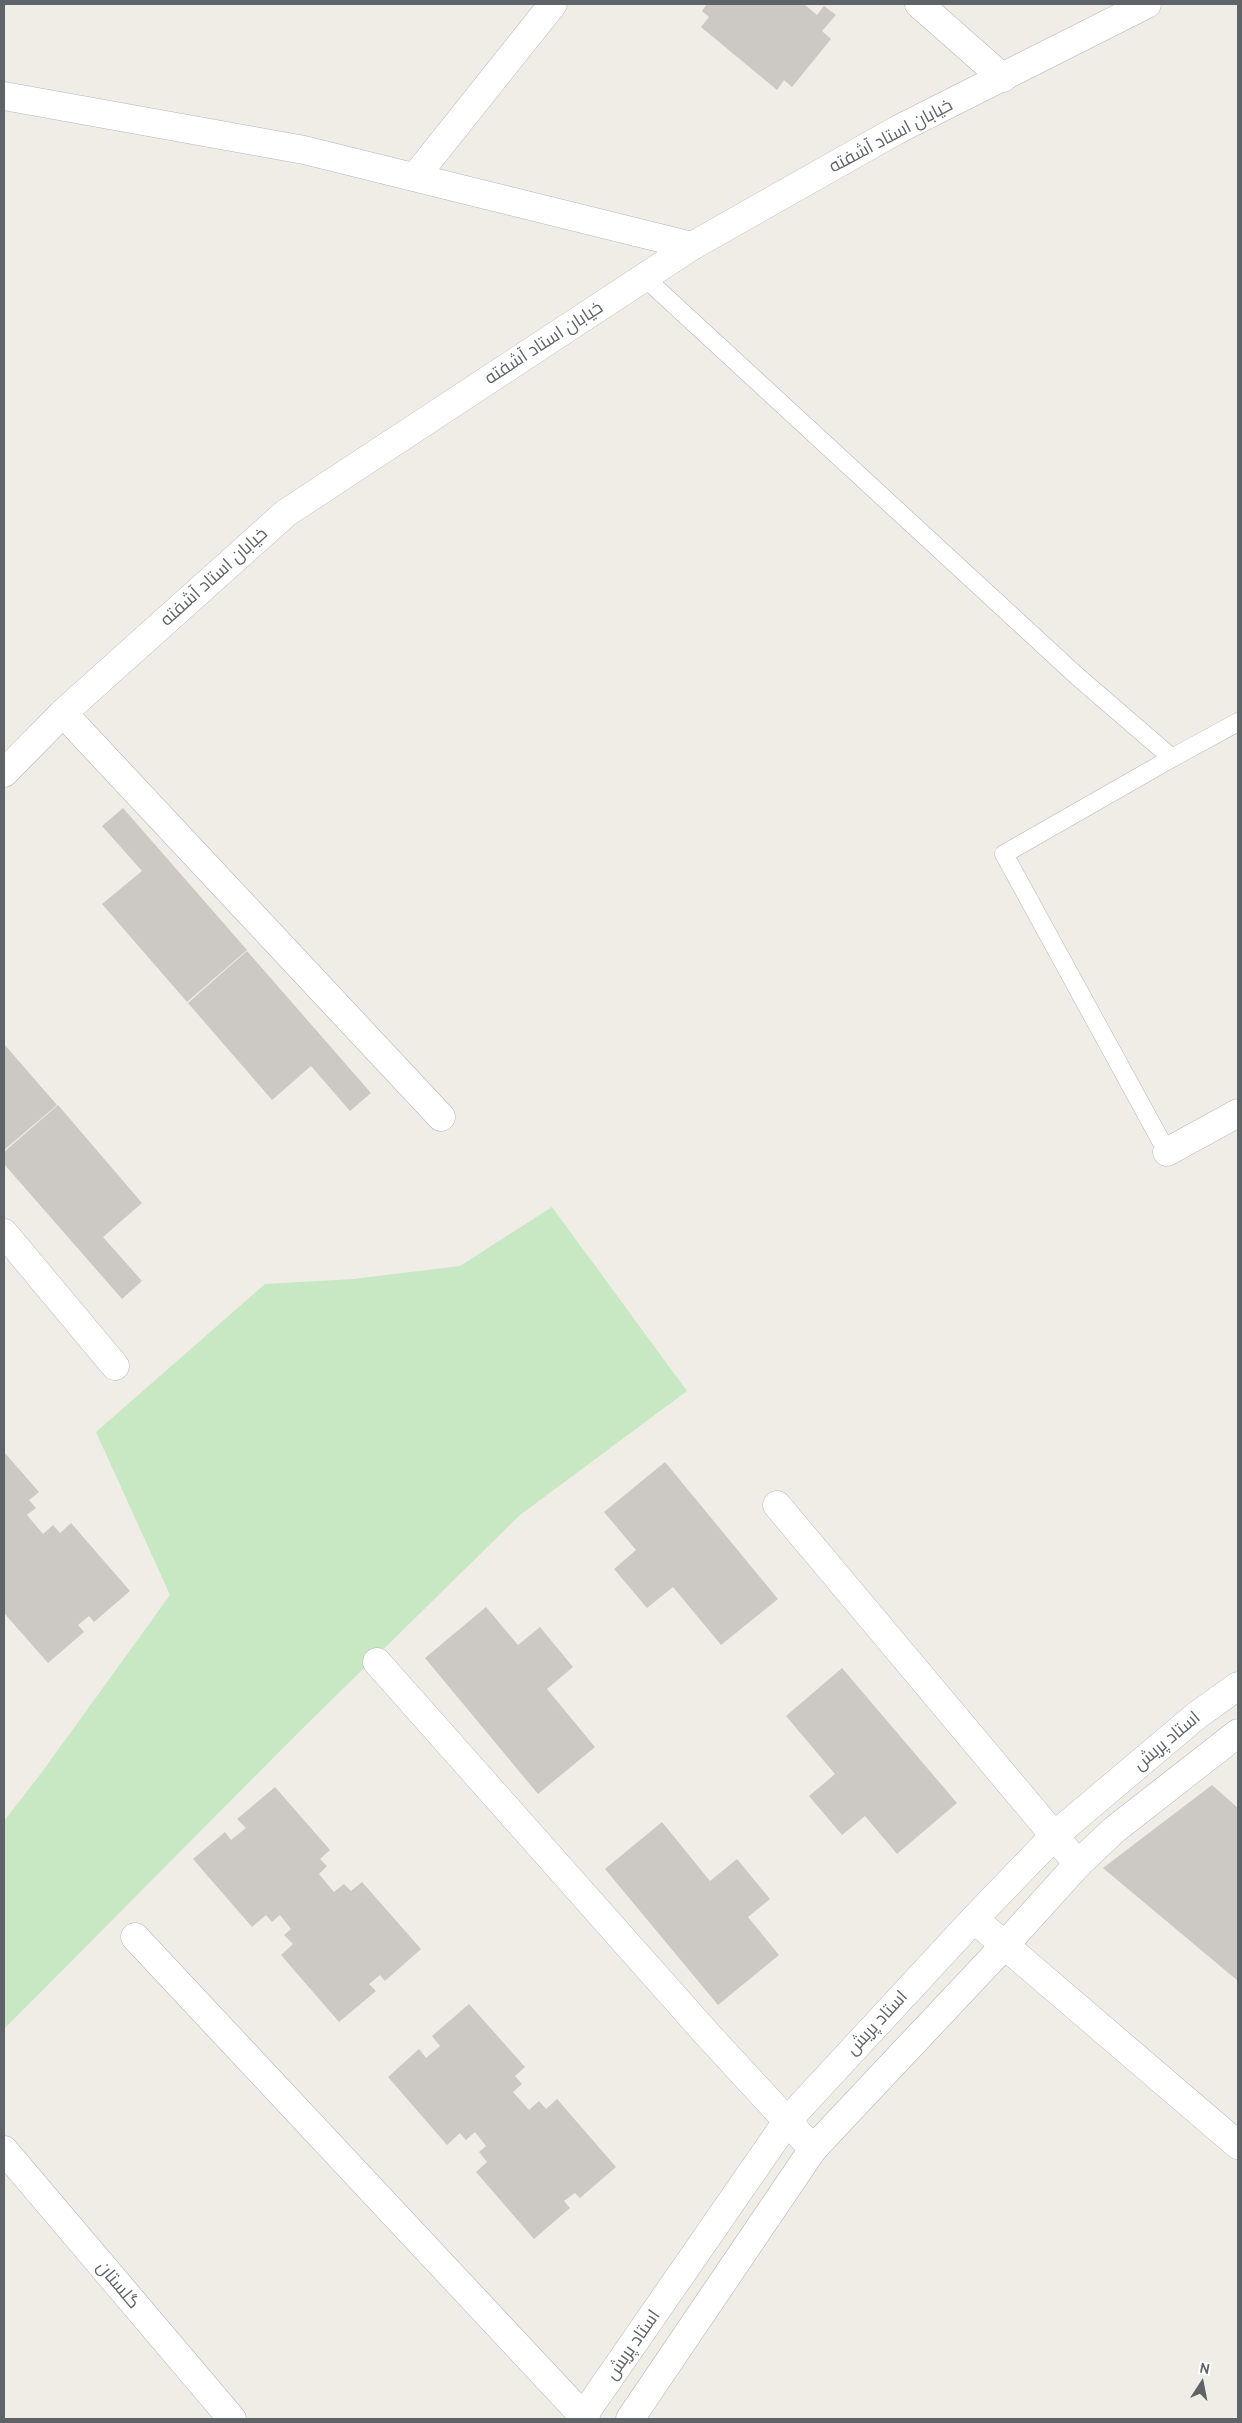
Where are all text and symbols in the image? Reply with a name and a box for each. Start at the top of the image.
street label: خیابان استاد آشفته [826,94,956,178]
street label: خیابان استاد آشفته [481,297,607,389]
street label: خیابان استاد آشفته [156,523,272,631]
street label: استاد پریش [1129,1707,1205,1775]
street label: استاد پریش [842,1986,912,2060]
street label: گلستان [92,2257,144,2313]
street label: استاد پریش [601,2306,665,2384]
north arrow [1177,2358,1227,2408]
text: N [1198,2358,1211,2378]

